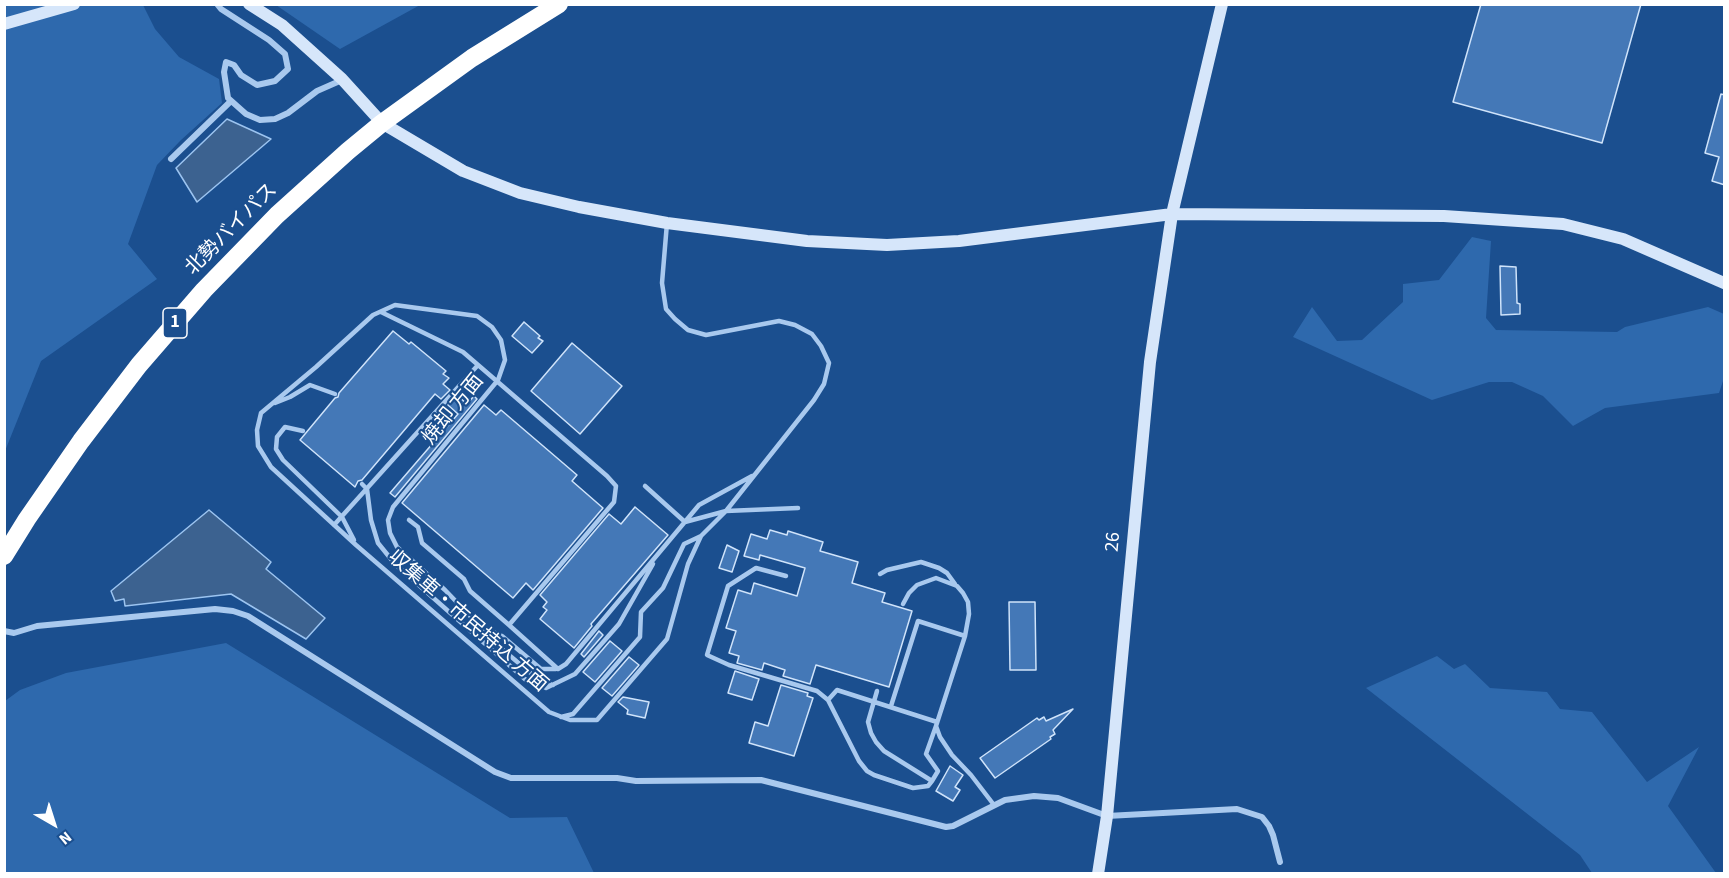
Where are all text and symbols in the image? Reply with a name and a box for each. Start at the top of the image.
street label: 北勢バイパス [181,179,283,281]
road number: 1 [163,308,187,338]
street label: 焼却 方面 [418,370,490,450]
street label: 26 [1101,531,1127,553]
street label: 収集車・市民持込 方面 [382,546,552,698]
north arrow [24,794,84,854]
text: N [54,826,76,850]

